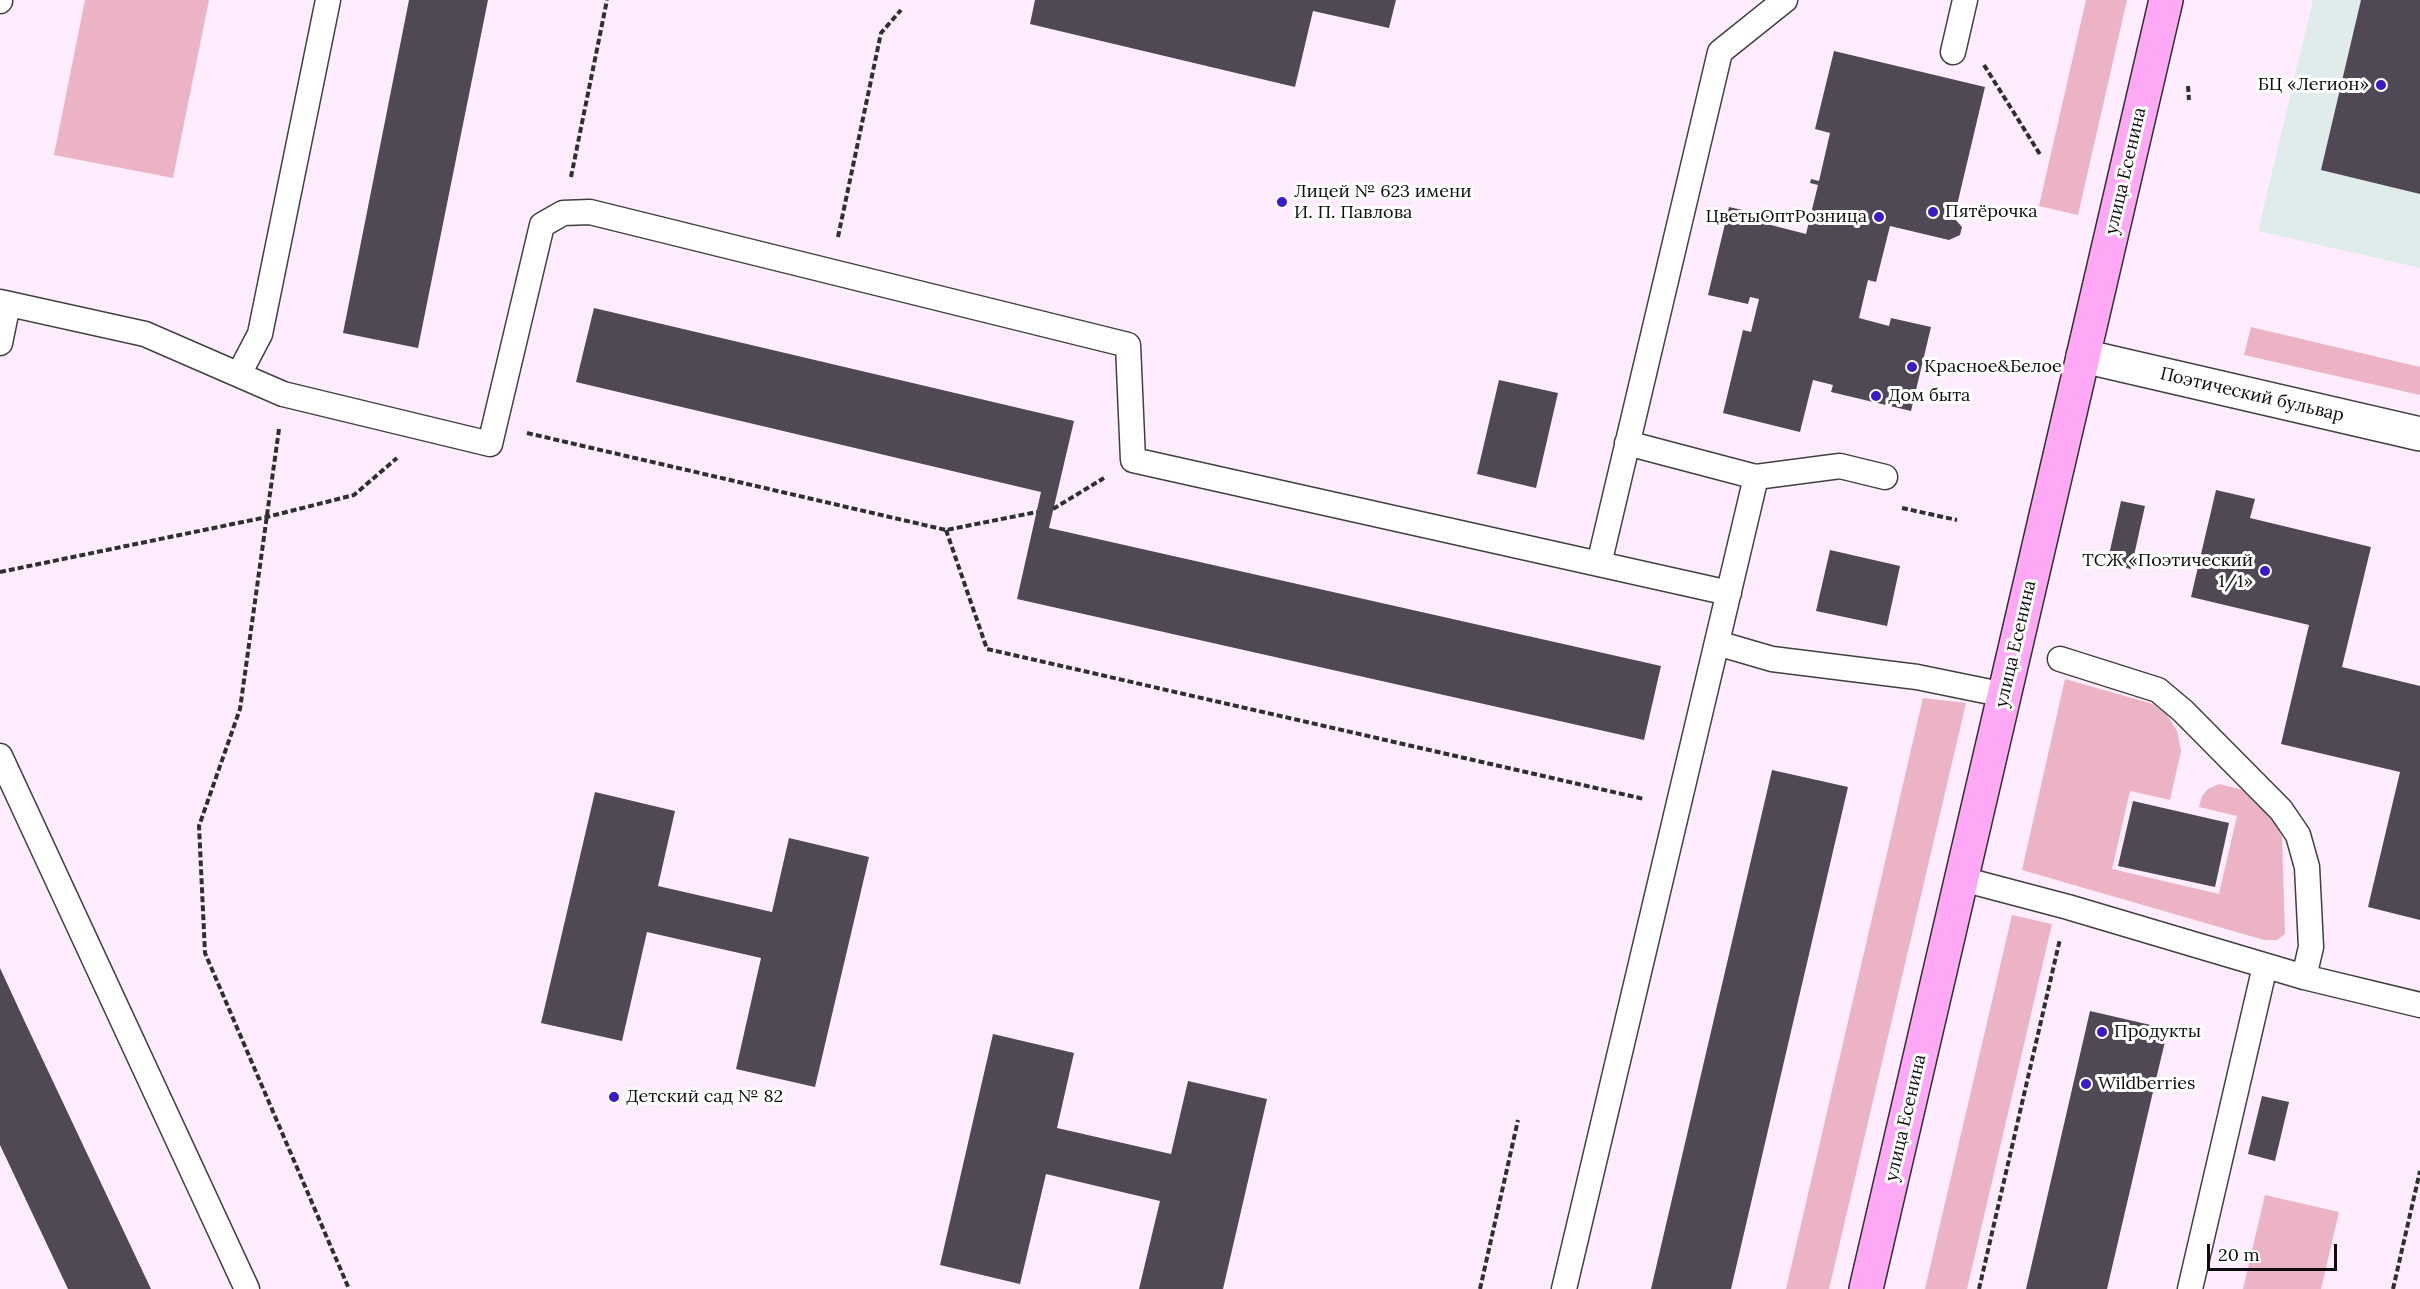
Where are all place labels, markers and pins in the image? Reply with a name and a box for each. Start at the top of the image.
place label: БЦ «Легион» [2258,74,2369,96]
marker: БЦ «Легион» [2374,78,2388,92]
place label: Лицей № 623 имени И. П. Павлова [1294,181,1471,224]
marker: Лицей № 623 имени И. П. Павлова [1275,195,1289,209]
place label: Пятёрочка [1945,201,2037,223]
marker: Пятёрочка [1926,205,1940,219]
place label: ЦветыОптРозница [1706,206,1867,228]
marker: ЦветыОптРозница [1872,210,1886,224]
place label: Красное&Белое [1924,356,2062,378]
marker: Красное&Белое [1905,360,1919,374]
place label: Дом быта [1888,385,1970,407]
marker: Дом быта [1869,389,1883,403]
place label: ТСЖ «Поэтический 1/1» [2082,550,2253,592]
marker: ТСЖ «Поэтический 1/1» [2258,564,2272,578]
place label: Продукты [2114,1021,2201,1043]
marker: Продукты [2095,1025,2109,1039]
place label: Wildberries [2098,1073,2195,1095]
marker: Wildberries [2079,1077,2093,1091]
place label: Детский сад № 82 [626,1086,783,1108]
marker: Детский сад № 82 [607,1090,621,1104]

